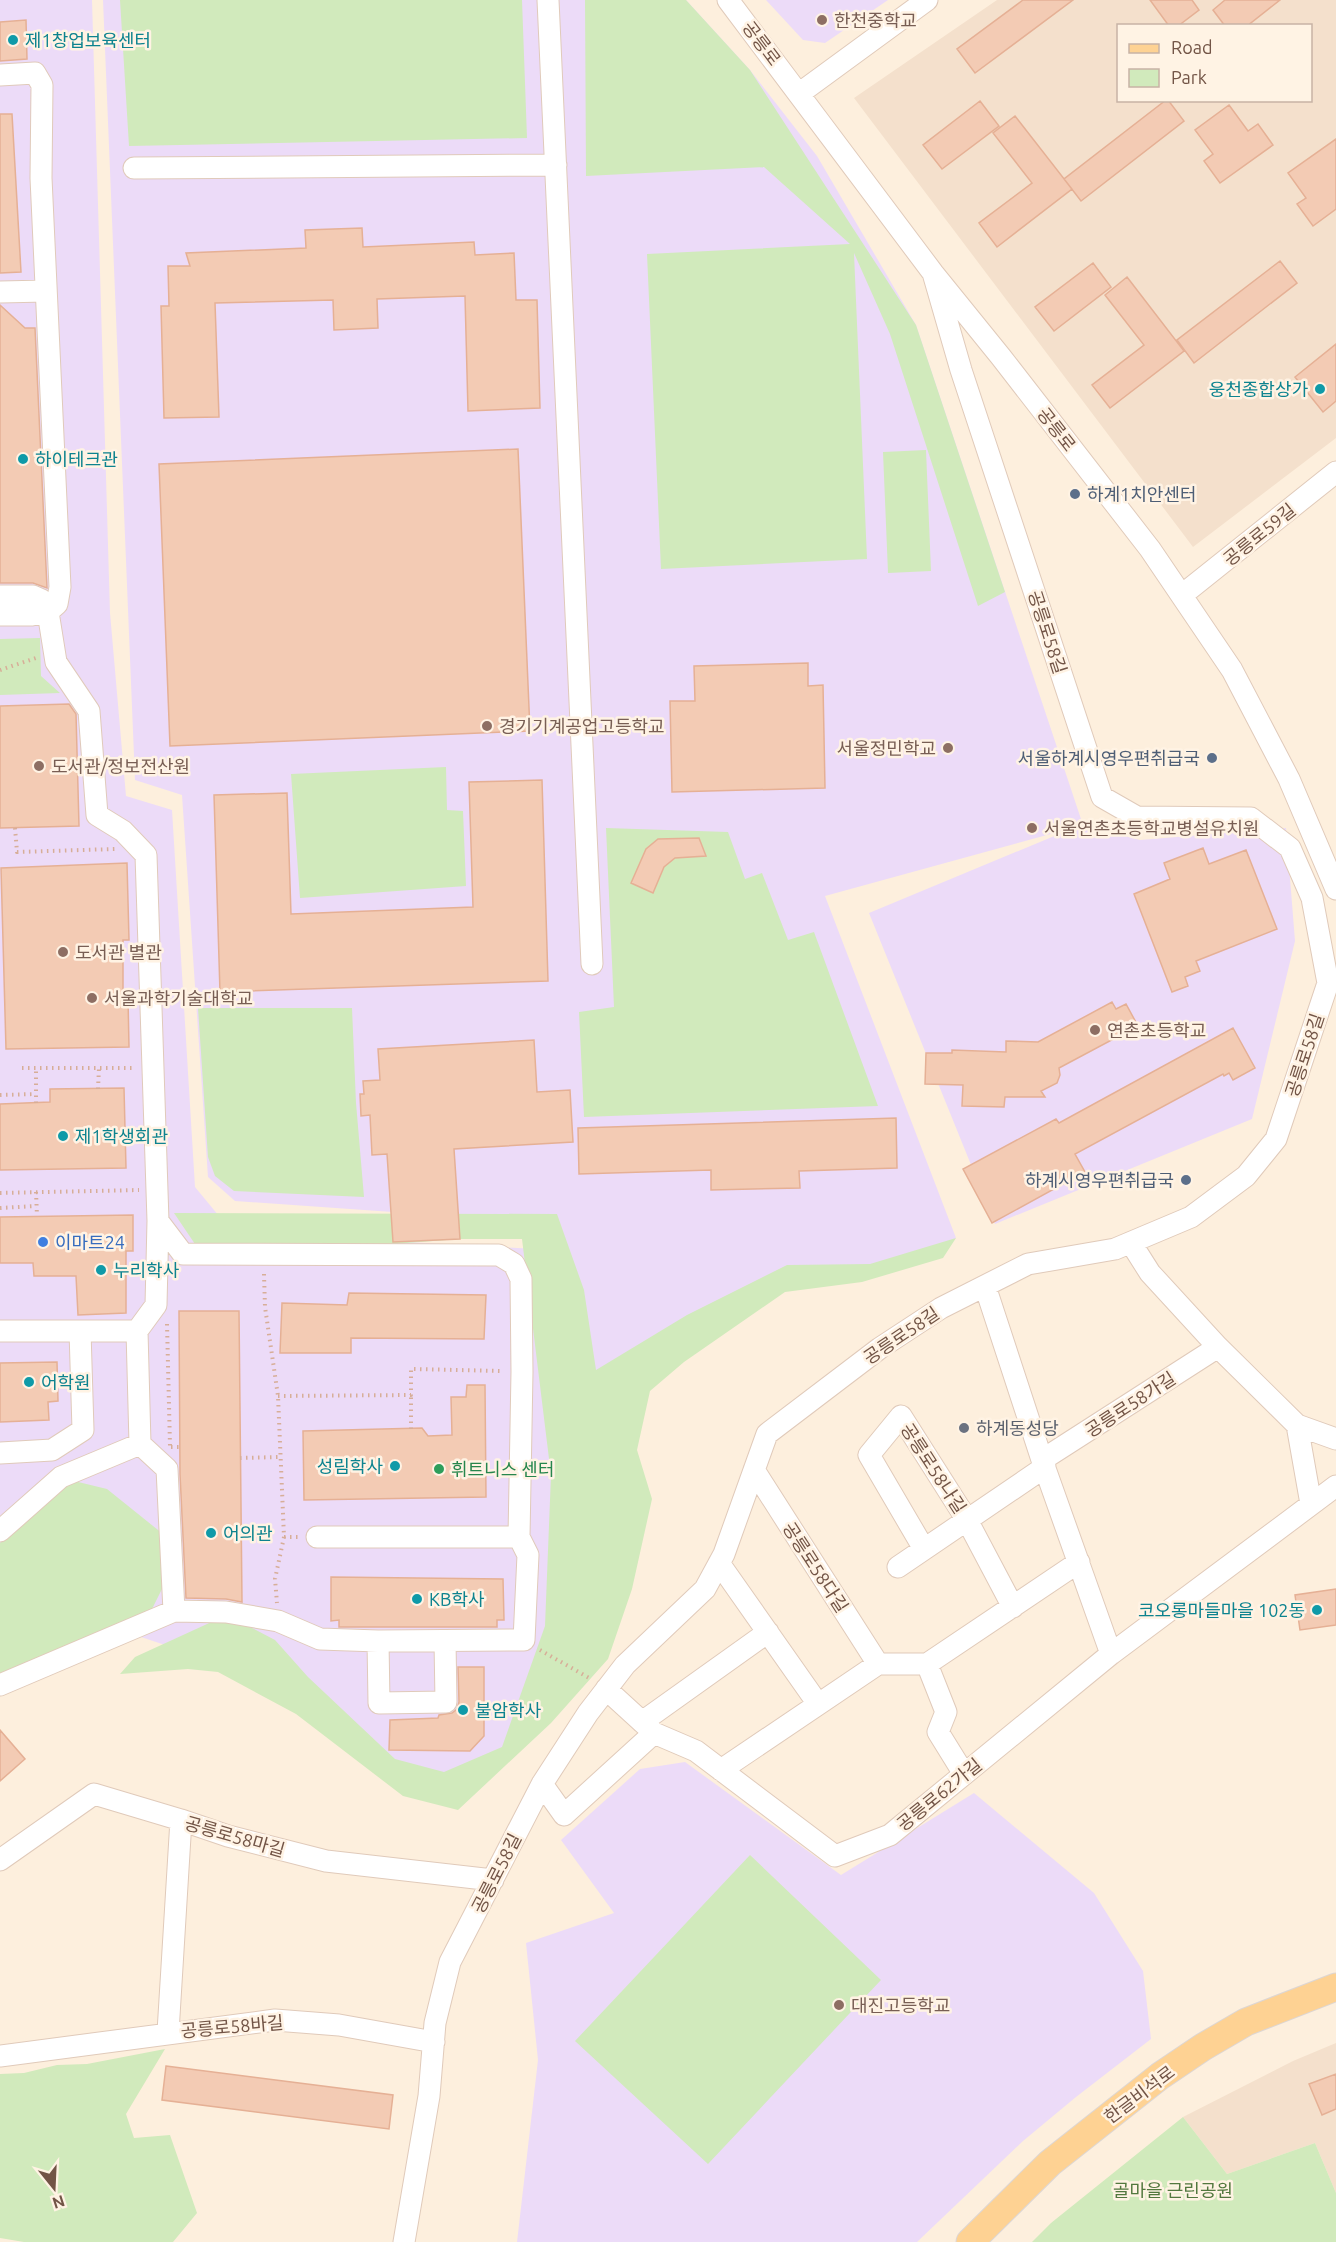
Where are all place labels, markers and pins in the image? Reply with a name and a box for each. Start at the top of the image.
place label: 한천중학교 [834,10,917,30]
marker: 한천중학교 [815,13,829,27]
place label: 제1창업보육센터 [25,30,151,50]
marker: 제1창업보육센터 [6,33,20,47]
place label: 웅천종합상가 [1209,379,1308,399]
marker: 웅천종합상가 [1313,382,1327,396]
place label: 하이테크관 [35,449,118,469]
marker: 하이테크관 [16,452,30,466]
place label: 하계1치안센터 [1087,484,1197,504]
marker: 하계1치안센터 [1068,487,1082,501]
place label: 경기기계공업고등학교 [499,716,665,736]
marker: 경기기계공업고등학교 [480,719,494,733]
place label: 서울정민학교 [837,738,936,758]
marker: 서울정민학교 [941,741,955,755]
place label: 서울하계시영우편취급국 [1018,748,1200,768]
marker: 서울하계시영우편취급국 [1205,751,1219,765]
place label: 도서관/정보전산원 [51,756,190,776]
marker: 도서관/정보전산원 [32,759,46,773]
place label: 서울연촌초등학교병설유치원 [1044,818,1259,838]
marker: 서울연촌초등학교병설유치원 [1025,821,1039,835]
place label: 도서관 별관 [75,942,162,962]
marker: 도서관 별관 [56,945,70,959]
place label: 서울과학기술대학교 [104,988,253,1008]
marker: 서울과학기술대학교 [85,991,99,1005]
place label: 연촌초등학교 [1107,1020,1206,1040]
marker: 연촌초등학교 [1088,1023,1102,1037]
place label: 제1학생회관 [75,1126,168,1146]
marker: 제1학생회관 [56,1129,70,1143]
place label: 하계시영우편취급국 [1025,1170,1174,1190]
marker: 하계시영우편취급국 [1179,1173,1193,1187]
place label: 이마트24 [55,1232,125,1252]
marker: 이마트24 [36,1235,50,1249]
place label: 누리학사 [113,1260,180,1280]
marker: 누리학사 [94,1263,108,1277]
place label: 어학원 [41,1372,91,1392]
marker: 어학원 [22,1375,36,1389]
place label: 하계동성당 [976,1418,1059,1438]
marker: 하계동성당 [957,1421,971,1435]
place label: 성림학사 [317,1456,383,1476]
marker: 성림학사 [388,1459,402,1473]
place label: 휘트니스 센터 [451,1459,554,1479]
marker: 휘트니스 센터 [432,1462,446,1476]
place label: 어의관 [223,1523,273,1543]
marker: 어의관 [204,1526,218,1540]
place label: KB학사 [429,1589,485,1609]
marker: KB학사 [410,1592,424,1606]
place label: 코오롱마들마을 102동 [1138,1600,1305,1620]
marker: 코오롱마들마을 102동 [1310,1603,1324,1617]
place label: 불암학사 [475,1700,542,1720]
marker: 불암학사 [456,1703,470,1717]
place label: 대진고등학교 [851,1995,950,2015]
marker: 대진고등학교 [832,1998,846,2012]

